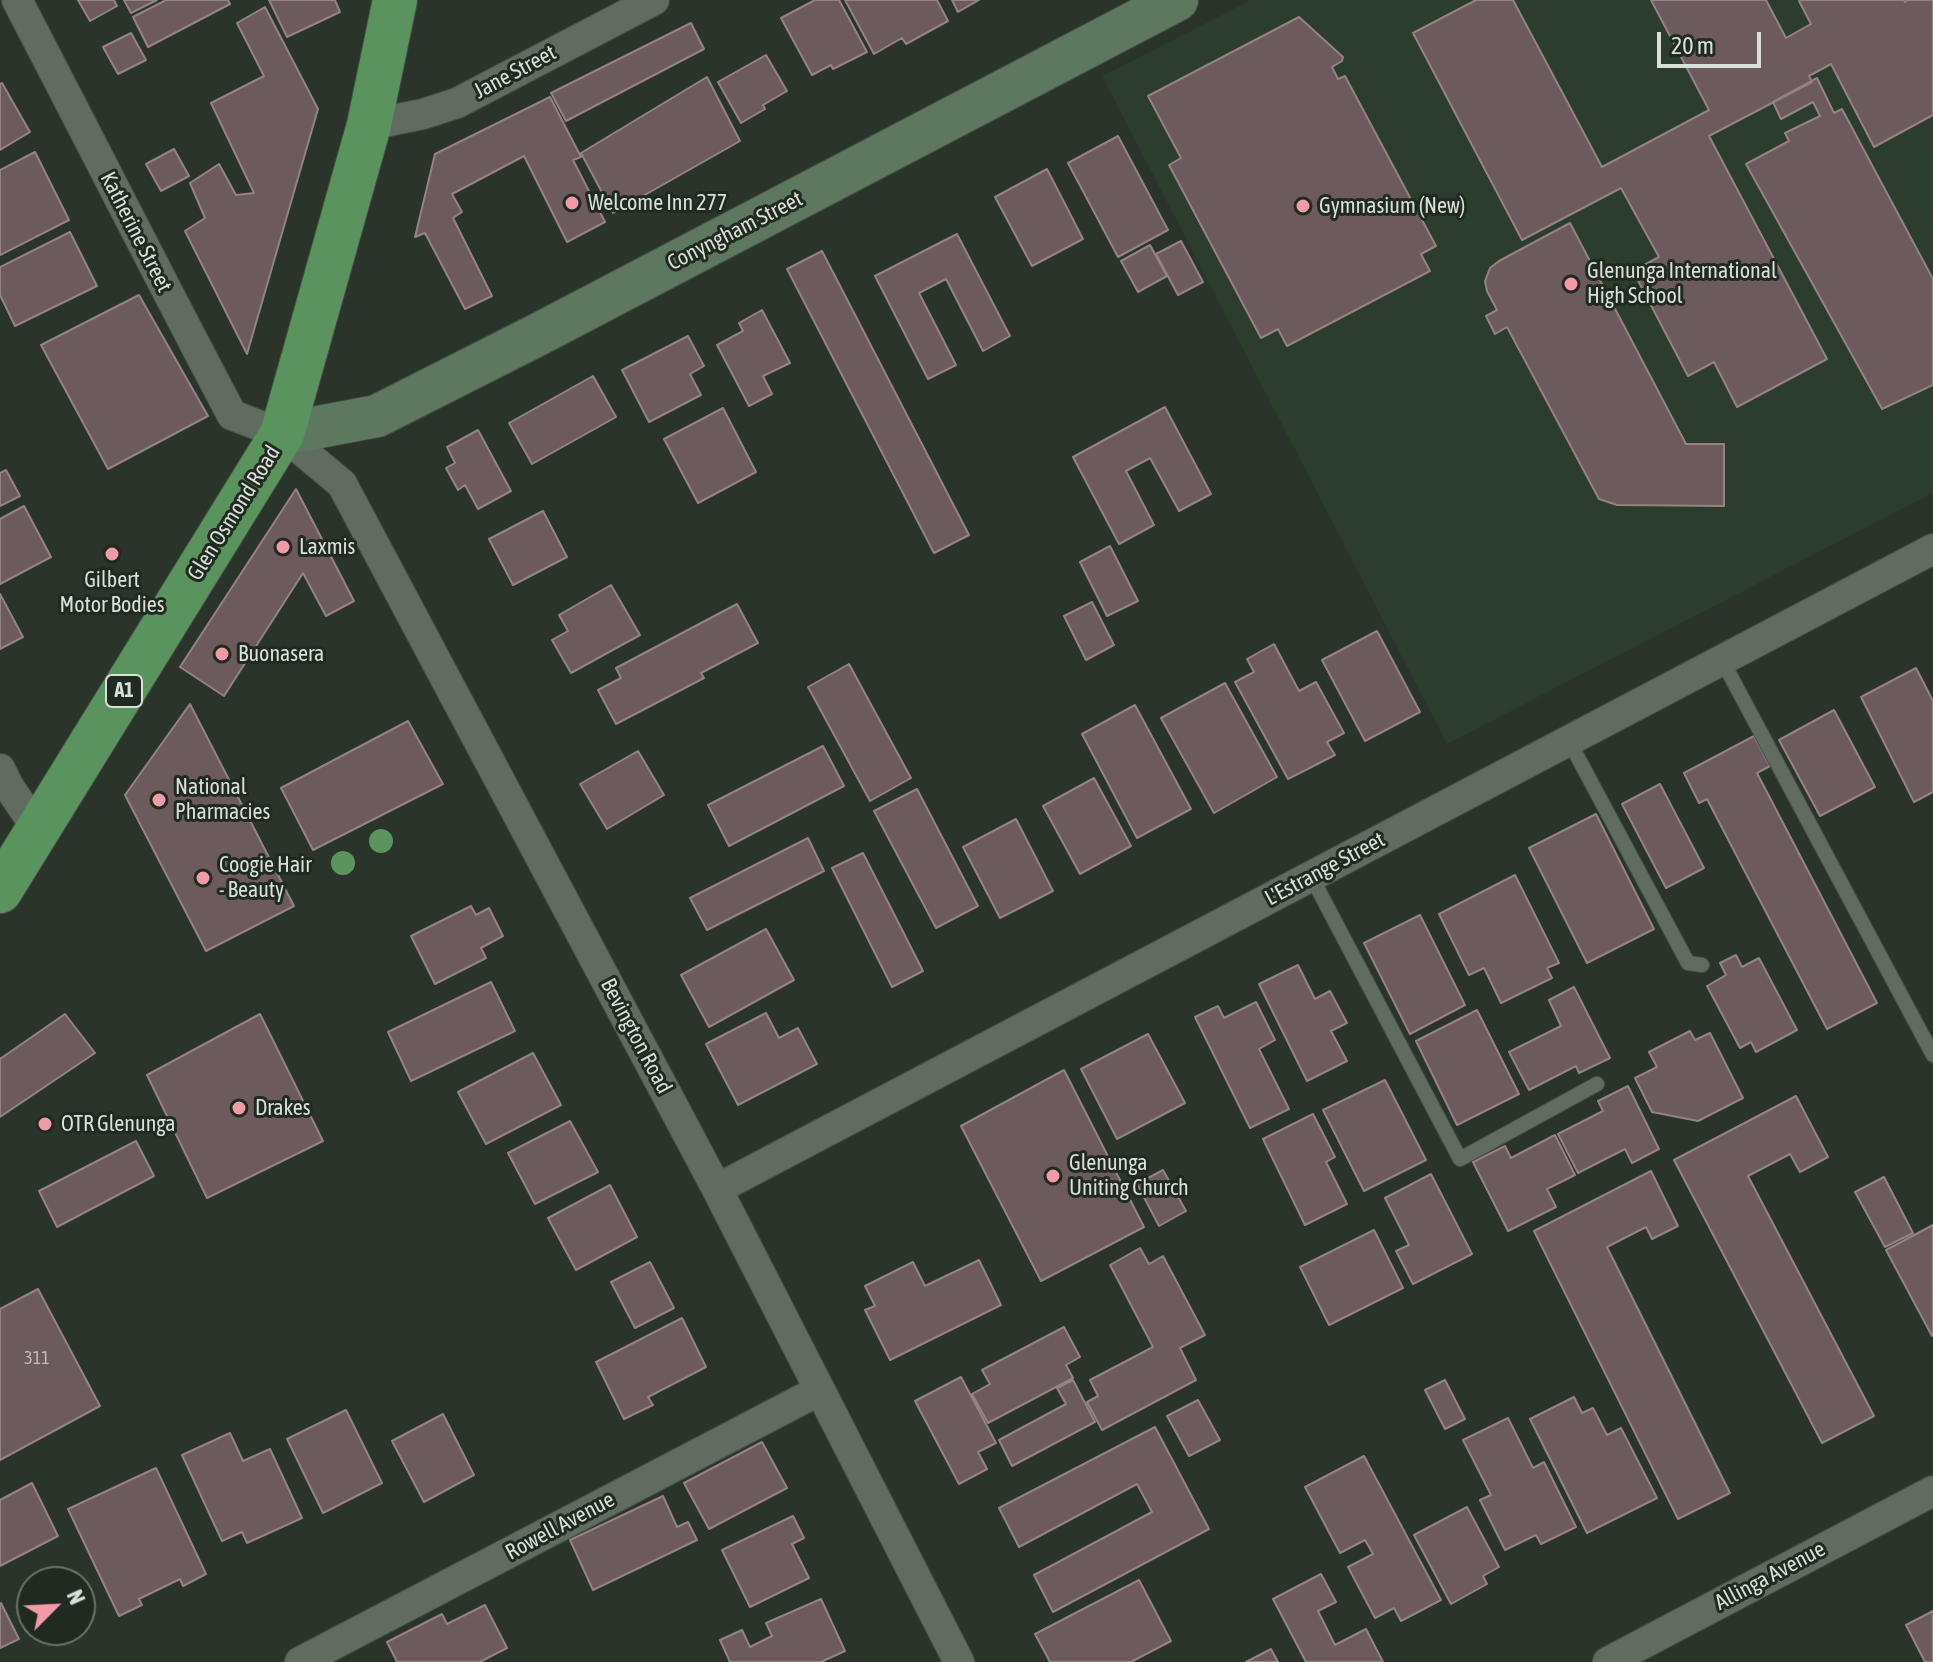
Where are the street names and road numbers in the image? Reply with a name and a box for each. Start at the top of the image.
street label: Jane Street [469,39,561,105]
street label: Katherine Street [94,168,178,296]
street label: Conyngham Street [663,186,807,276]
street label: Glen Osmond Road [182,441,286,585]
road number: A1 [106,675,142,707]
street label: L'Estrange Street [1261,826,1389,912]
street label: Bevington Road [595,974,677,1098]
street label: Rowell Avenue [501,1486,619,1566]
street label: Allinga Avenue [1710,1536,1830,1616]

